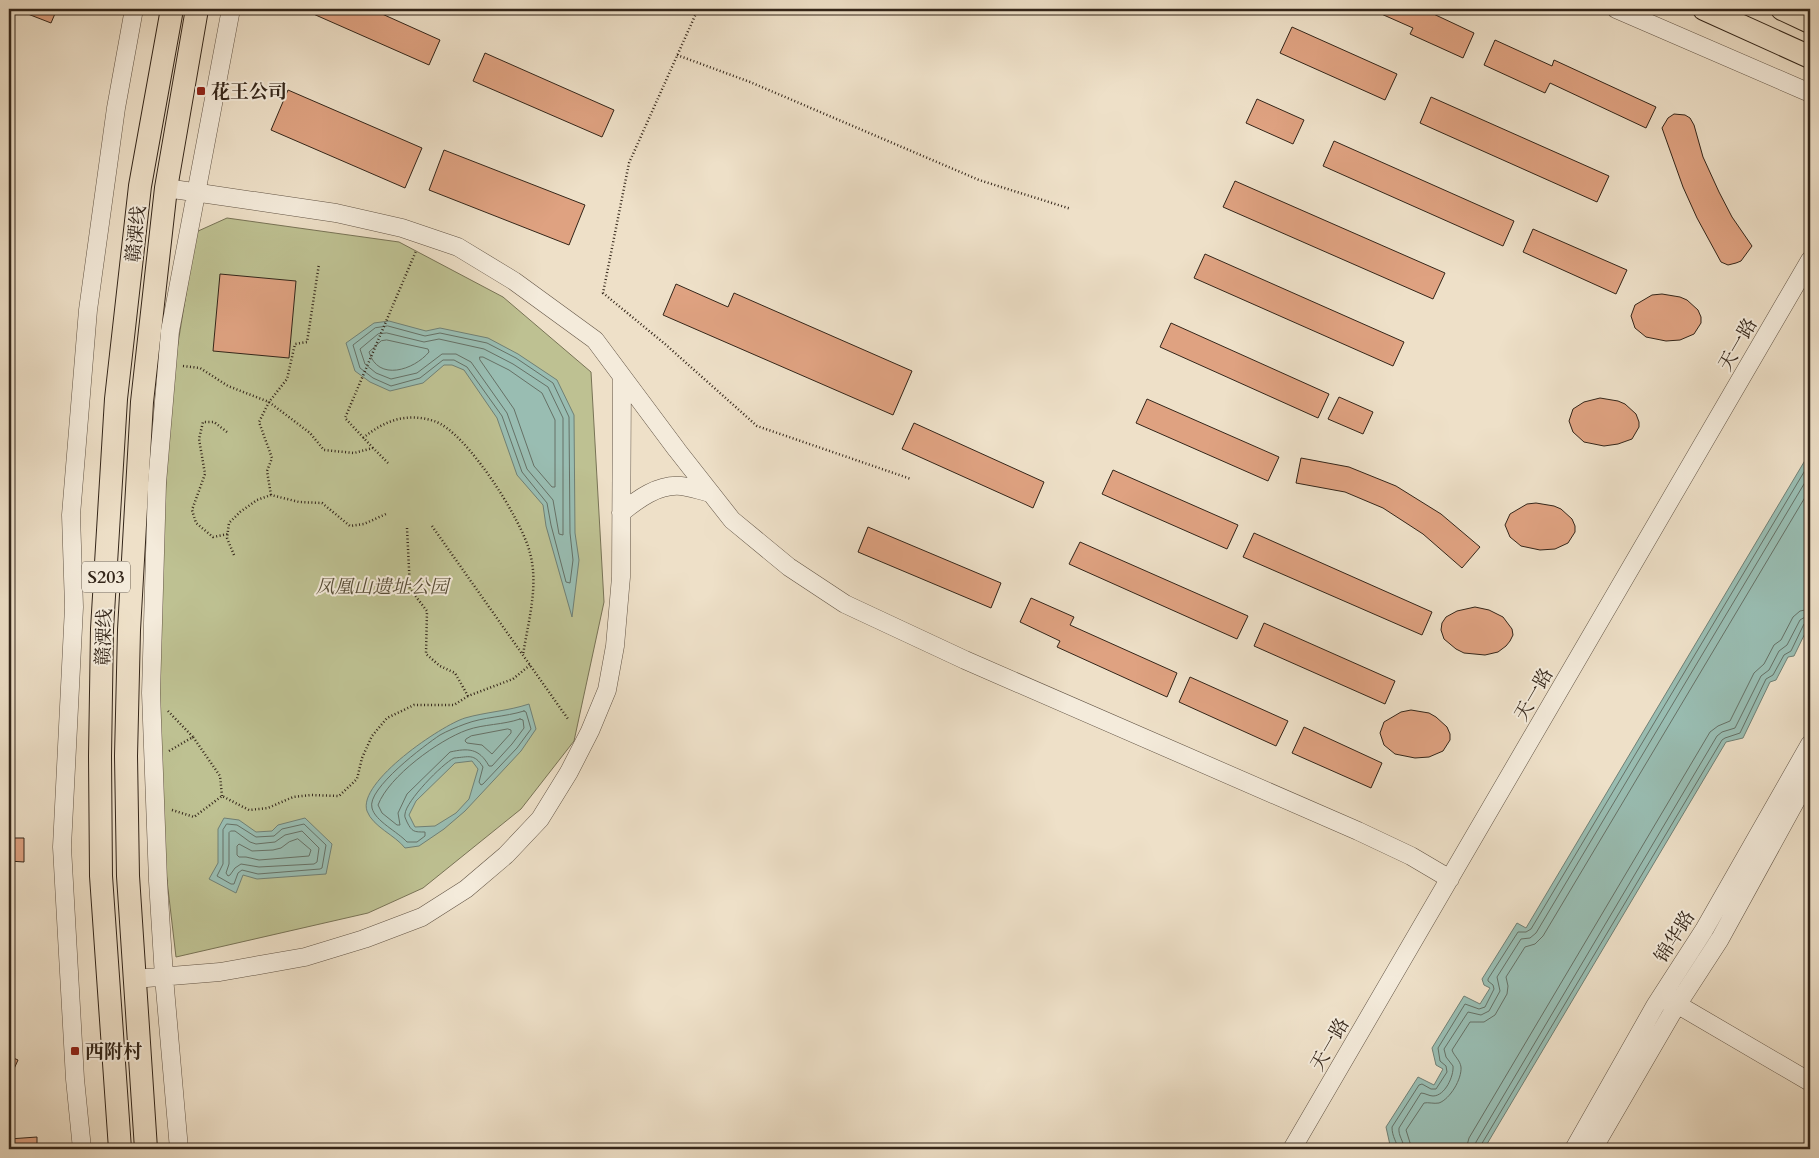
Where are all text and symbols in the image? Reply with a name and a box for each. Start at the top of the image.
place label: 花王公司 [211,79,287,105]
marker: 花王公司 [195,85,207,97]
street label: 赣溧线 [120,204,152,264]
street label: 天一路 [1712,313,1763,376]
road number: S203 [82,562,130,592]
park label: 凤凰山遗址公园 [315,574,451,600]
street label: 赣溧线 [90,608,118,666]
street label: 天一路 [1508,663,1559,726]
street label: 锦华路 [1649,905,1701,968]
street label: 天一路 [1304,1013,1355,1076]
place label: 西附村 [85,1039,142,1065]
marker: 西附村 [69,1045,81,1057]

